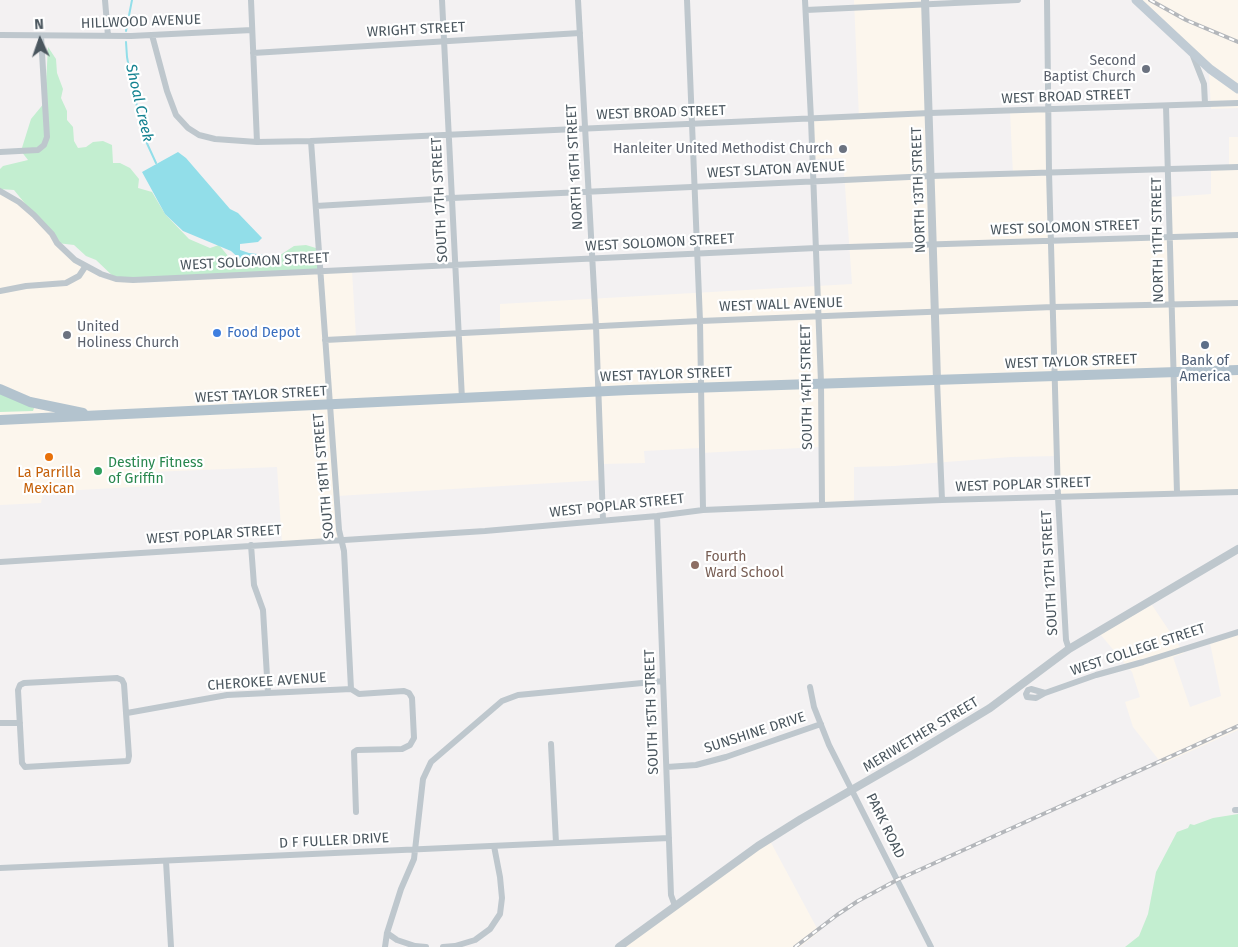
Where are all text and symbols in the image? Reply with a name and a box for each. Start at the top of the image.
street label: HILLWOOD AVENUE [81,12,201,32]
north arrow [15,15,65,65]
text: N [34,16,44,33]
street label: WRIGHT STREET [366,19,466,41]
place label: Second Baptist Church [1043,53,1136,85]
water label: Shoal Creek [121,62,157,144]
marker: Second Baptist Church [1140,63,1152,75]
street label: WEST BROAD STREET [1001,86,1131,108]
street label: WEST BROAD STREET [596,102,726,124]
street label: NORTH 16TH STREET [563,103,587,231]
street label: NORTH 13TH STREET [908,127,930,253]
street label: SOUTH 17TH STREET [428,137,452,263]
place label: Hanleiter United Methodist Church [613,141,833,157]
marker: Hanleiter United Methodist Church [837,143,849,155]
street label: WEST SLATON AVENUE [707,158,845,182]
street label: NORTH 11TH STREET [1149,177,1167,303]
street label: WEST SOLOMON STREET [990,217,1140,239]
street label: WEST SOLOMON STREET [585,231,735,255]
street label: WEST SOLOMON STREET [180,250,330,274]
street label: WEST WALL AVENUE [719,294,843,316]
place label: United Holiness Church [77,319,179,352]
street label: SOUTH 14TH STREET [798,324,816,450]
place label: Food Depot [227,325,300,341]
marker: Food Depot [211,327,223,339]
marker: United Holiness Church [61,329,73,341]
marker: Bank of America [1199,339,1211,351]
street label: WEST TAYLOR STREET [1005,351,1137,373]
place label: Bank of America [1179,353,1231,386]
street label: WEST TAYLOR STREET [600,364,732,386]
street label: WEST TAYLOR STREET [195,383,327,407]
street label: SOUTH 18TH STREET [310,412,338,540]
marker: La Parrilla Mexican [43,451,55,463]
place label: Destiny Fitness of Griffin [108,455,203,488]
place label: La Parrilla Mexican [17,465,81,498]
marker: Destiny Fitness of Griffin [92,465,104,477]
street label: WEST POPLAR STREET [955,474,1091,496]
street label: WEST POPLAR STREET [549,491,685,521]
street label: SOUTH 12TH STREET [1038,510,1062,636]
street label: WEST POPLAR STREET [146,522,282,548]
place label: Fourth Ward School [705,549,784,582]
marker: Fourth Ward School [689,559,701,571]
street label: WEST COLLEGE STREET [1068,620,1208,680]
street label: SOUTH 15TH STREET [641,649,663,775]
street label: CHEROKEE AVENUE [207,669,327,695]
street label: MERIWETHER STREET [860,694,982,776]
street label: SUNSHINE DRIVE [702,709,808,757]
street label: PARK ROAD [862,791,908,861]
street label: D F FULLER DRIVE [279,830,389,852]

